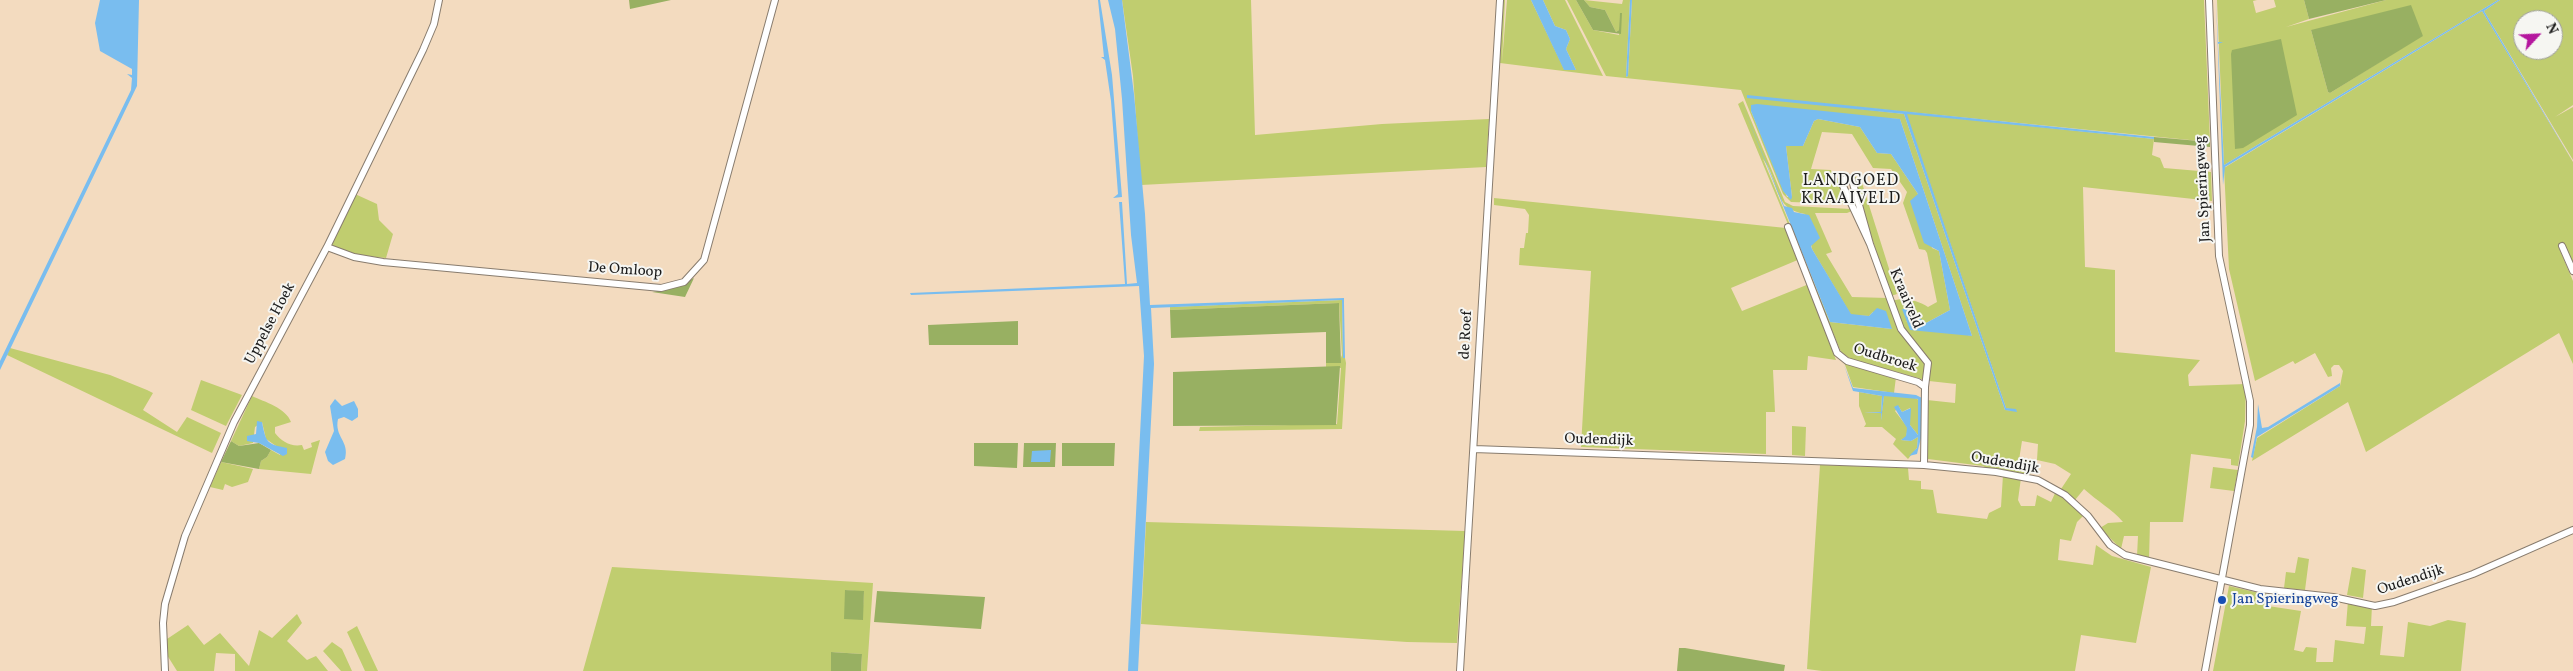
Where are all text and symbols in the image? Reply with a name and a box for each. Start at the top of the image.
north arrow [2513,10,2563,60]
text: N [2540,20,2562,37]
street label: Jan Spieringweg [2192,135,2216,243]
district label: LANDGOED KRAAIVELD [1800,172,1902,210]
street label: De Omloop [587,259,663,283]
street label: Kraaiveld [1884,266,1926,332]
street label: Uppelse Hoek [242,280,300,368]
street label: de Roef [1457,310,1477,360]
street label: Oudbroek [1851,341,1919,377]
street label: Oudendijk [1564,431,1634,451]
street label: Oudendijk [1969,449,2041,479]
street label: Oudendijk [2375,562,2447,600]
place label: Jan Spieringweg [2232,591,2339,609]
marker: Jan Spieringweg [2216,594,2228,606]

